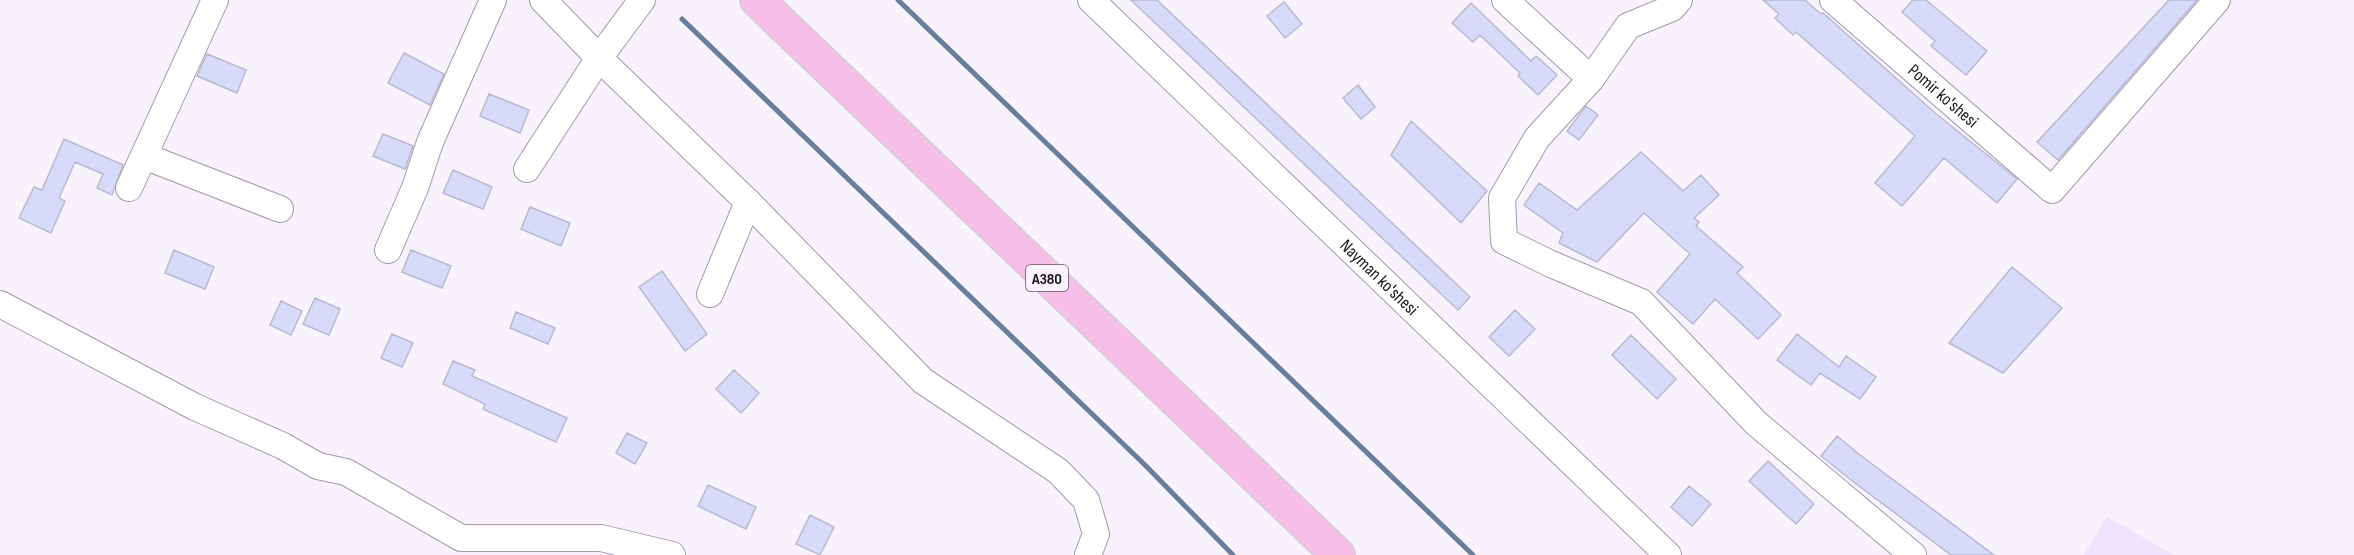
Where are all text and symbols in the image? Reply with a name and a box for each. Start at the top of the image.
street label: Pomir ko'shesi [1904,60,1982,132]
street label: Nayman ko'shesi [1336,235,1422,320]
road number: A380 [1026,265,1068,291]

